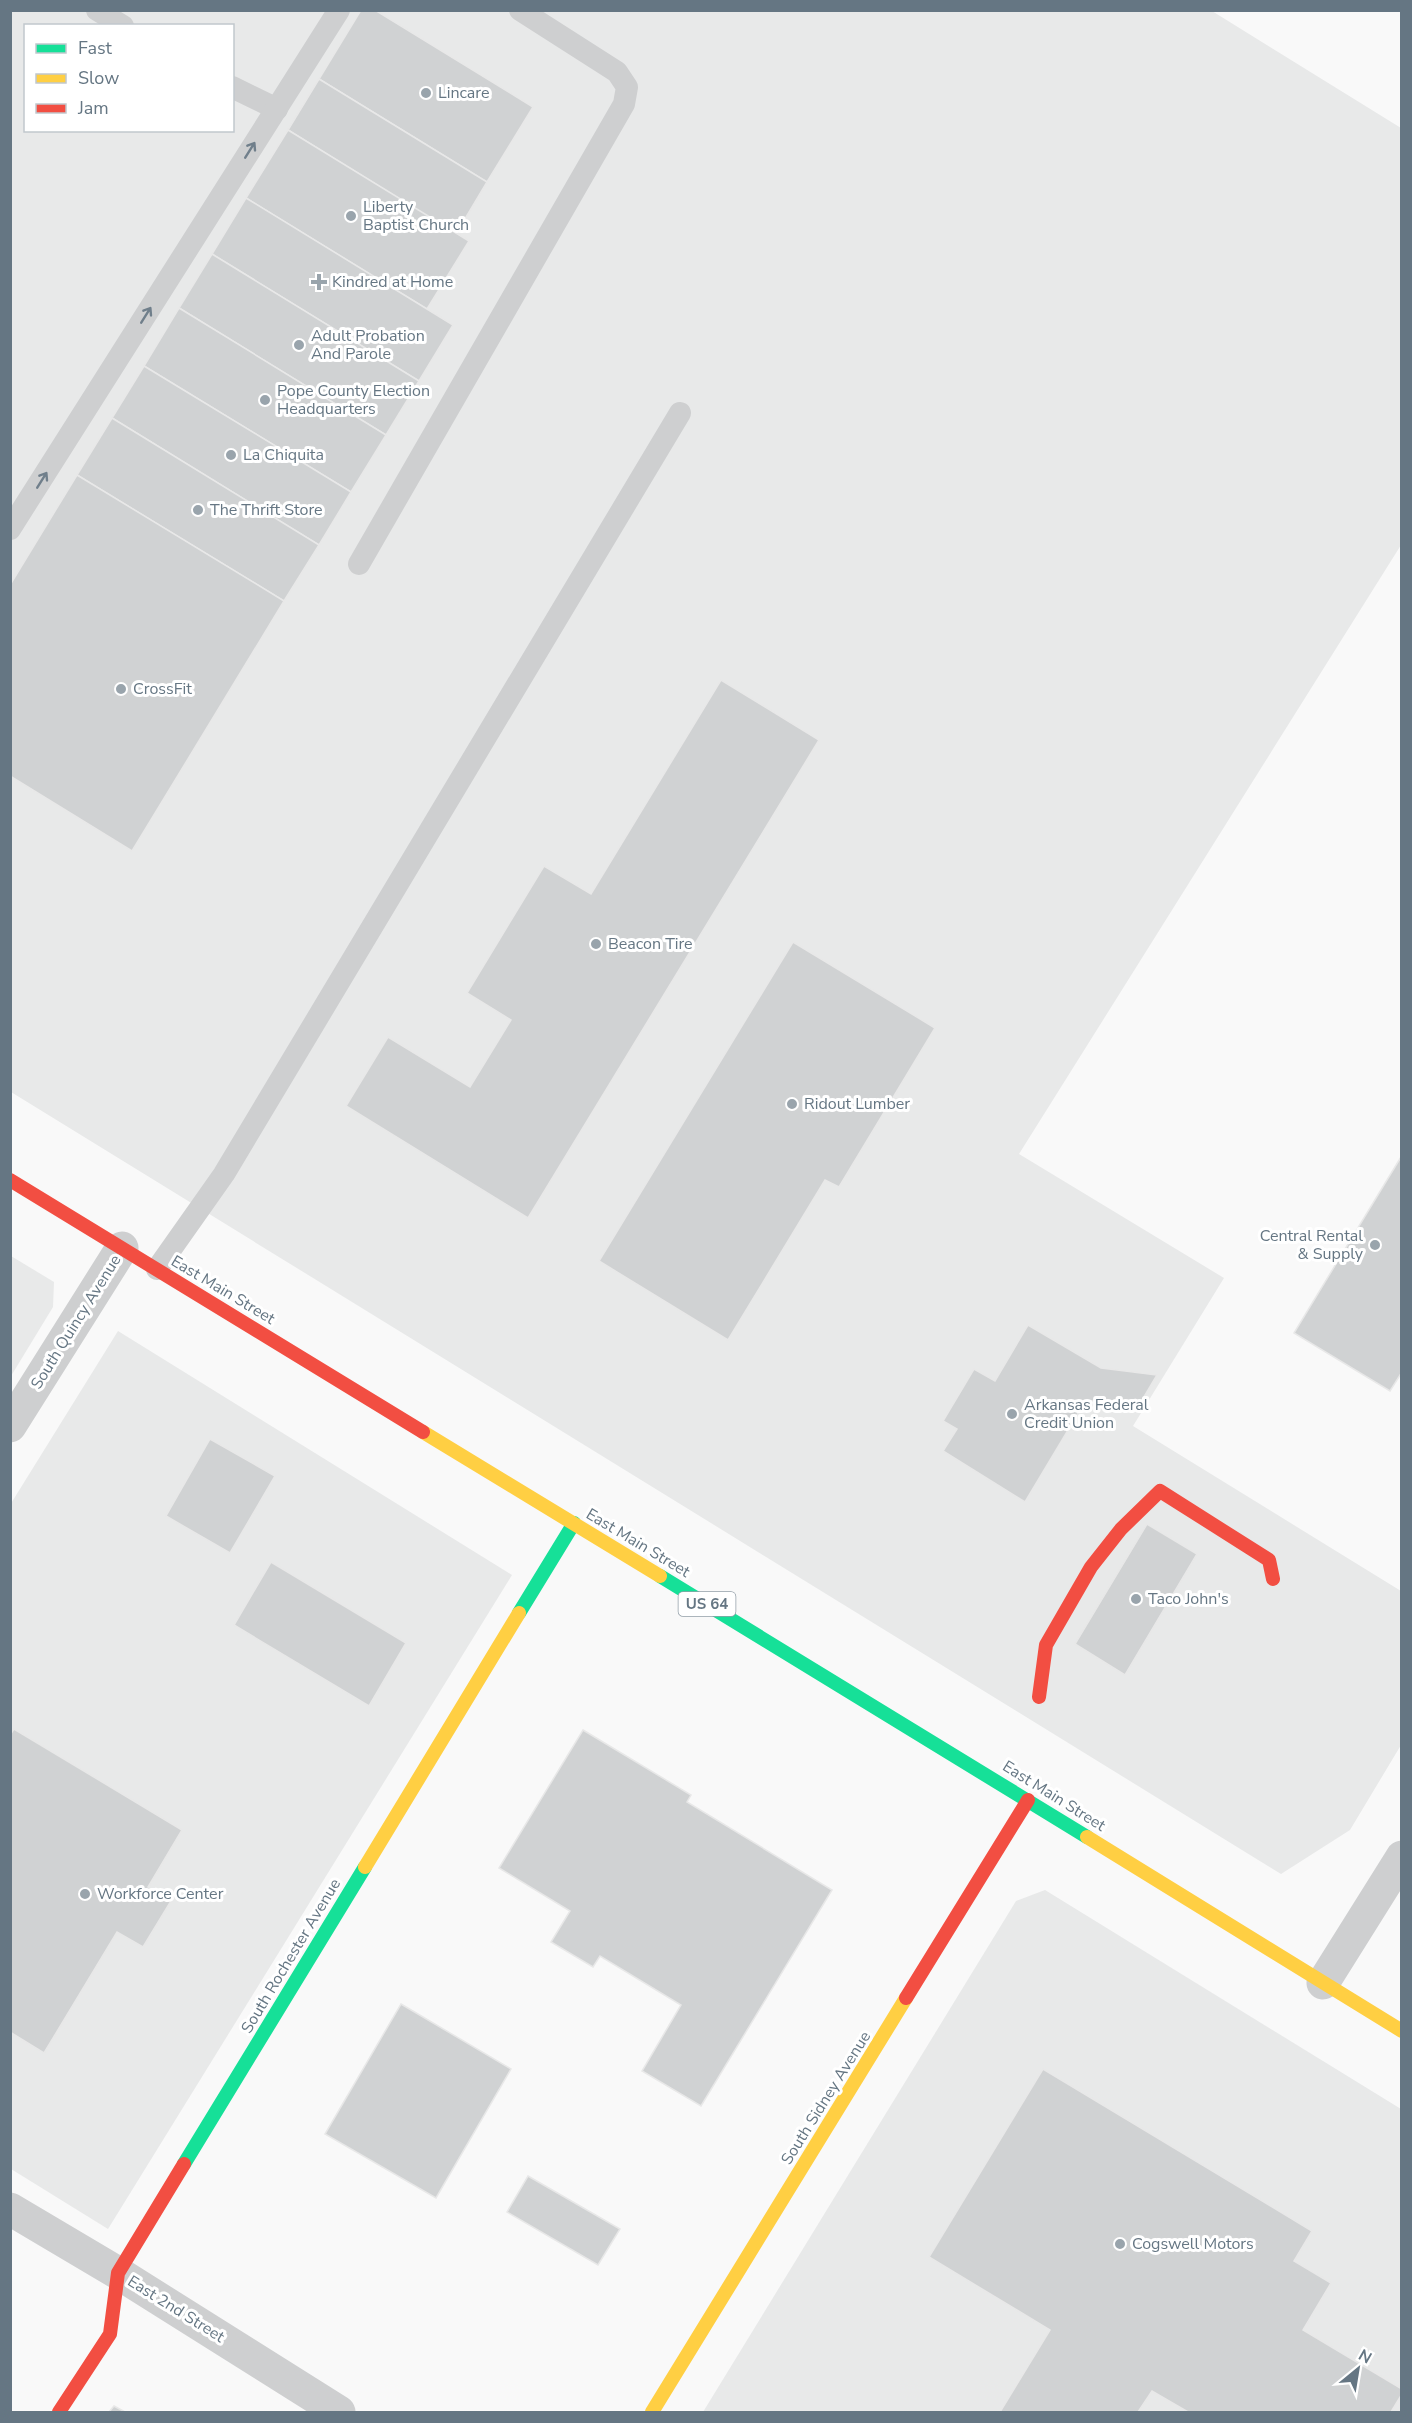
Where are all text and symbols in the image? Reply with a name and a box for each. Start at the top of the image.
legend [24,24,234,132]
text: Fast [78,36,113,60]
text: Slow [78,66,119,90]
place label: Lincare [438,82,489,104]
marker: Lincare [419,86,433,100]
text: Jam [77,96,109,120]
one-way arrow [244,142,257,159]
place label: Liberty Baptist Church [363,196,469,236]
marker: Liberty Baptist Church [344,209,358,223]
place label: Kindred at Home [332,271,453,293]
marker: Kindred at Home [310,273,328,291]
one-way arrow [140,307,152,324]
place label: Adult Probation And Parole [311,325,425,365]
marker: Adult Probation And Parole [292,338,306,352]
place label: Pope County Election Headquarters [277,380,430,420]
marker: Pope County Election Headquarters [258,393,272,407]
place label: La Chiquita [243,444,324,466]
marker: La Chiquita [224,448,238,462]
one-way arrow [36,472,48,489]
place label: The Thrift Store [210,499,323,521]
marker: The Thrift Store [191,503,205,517]
place label: CrossFit [133,678,192,700]
marker: CrossFit [114,682,128,696]
place label: Beacon Tire [608,933,693,955]
marker: Beacon Tire [589,937,603,951]
place label: Ridout Lumber [804,1093,910,1115]
marker: Ridout Lumber [785,1097,799,1111]
place label: Central Rental & Supply [1260,1225,1364,1265]
marker: Central Rental & Supply [1368,1238,1382,1252]
street label: East Main Street [167,1250,279,1330]
street label: South Quincy Avenue [26,1251,126,1393]
place label: Arkansas Federal Credit Union [1024,1394,1149,1434]
marker: Arkansas Federal Credit Union [1005,1407,1019,1421]
street label: East Main Street [582,1503,694,1583]
place label: Taco John's [1148,1588,1229,1610]
road number: US 64 [678,1592,736,1616]
marker: Taco John's [1129,1592,1143,1606]
street label: East Main Street [998,1755,1110,1837]
street label: South Rochester Avenue [236,1875,346,2037]
place label: Workforce Center [97,1883,224,1905]
marker: Workforce Center [78,1887,92,1901]
street label: South Sidney Avenue [776,2027,876,2169]
place label: Cogswell Motors [1132,2233,1254,2255]
marker: Cogswell Motors [1113,2237,1127,2251]
street label: East 2nd Street [123,2270,229,2348]
north arrow [1328,2339,1388,2399]
text: N [1354,2344,1376,2369]

